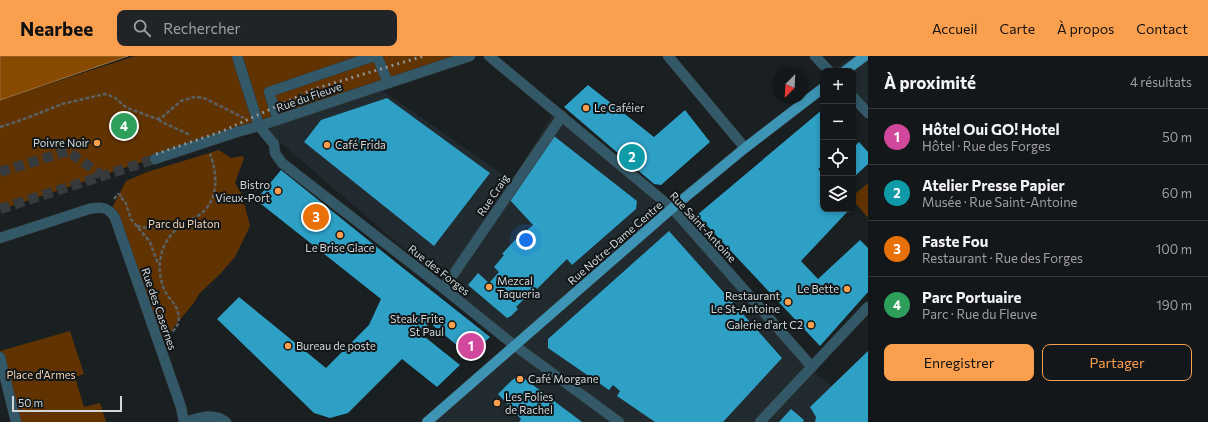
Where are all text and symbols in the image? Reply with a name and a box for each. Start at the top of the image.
search box [117,10,397,46]
text: Nearbee [20,17,93,40]
icon: search [131,17,153,39]
text: Rechercher [163,19,240,37]
text: Accueil [932,20,978,37]
text: Carte [1000,20,1035,37]
text: À propos [1057,20,1114,37]
text: Contact [1136,20,1188,37]
north arrow [772,68,808,104]
map controls [820,68,856,212]
button: + [820,68,856,104]
text: À proximité [884,72,976,93]
text: 4 résultats [1130,74,1192,90]
street label: Rue du Fleuve [274,79,343,114]
place label: Le Caféier [594,101,645,114]
marker: Le Caféier [581,103,591,113]
button: − [820,104,856,140]
pin: 4 [111,111,137,141]
text: Hôtel Oui GO! Hotel [922,120,1060,138]
text: 1 [894,129,900,145]
text: 50 m [1162,129,1192,145]
place label: Poivre Noir [33,136,90,149]
marker: Poivre Noir [92,138,102,148]
place label: Café Frida [335,138,386,151]
text: Hôtel · Rue des Forges [922,138,1051,154]
marker: Café Frida [322,140,332,150]
button: locate [820,140,856,176]
pin: 2 [619,142,645,172]
street label: Rue Craig [474,171,511,218]
button: layers [820,176,856,212]
text: Atelier Presse Papier [922,176,1065,194]
place label: Bistro Vieux-Port [215,178,270,204]
text: 2 [893,185,901,201]
text: 60 m [1162,185,1192,201]
marker: Bistro Vieux-Port [273,186,283,196]
street label: Rue Saint-Antoine [667,189,739,265]
text: Musée · Rue Saint-Antoine [922,194,1077,210]
street label: Rue Notre-Dame Centre [565,198,665,287]
pin: 3 [303,202,329,232]
park label: Parc du Platon [148,217,220,230]
marker: Le Brise Glace [335,230,345,240]
your location [516,230,536,250]
text: Faste Fou [922,232,988,250]
place label: Le Brise Glace [305,241,375,254]
text: 3 [893,241,901,257]
text: 100 m [1156,241,1192,257]
street label: Rue des Forges [406,242,473,298]
text: Restaurant · Rue des Forges [922,250,1083,266]
street label: Rue des Casernes [139,266,180,352]
place label: Mezcal Taqueria [497,274,540,300]
marker: Mezcal Taqueria [484,282,494,292]
place label: Le Bette [797,282,839,295]
marker: Le Bette [842,284,852,294]
text: Parc Portuaire [922,288,1021,306]
place label: Restaurant Le St-Antoine [711,289,780,315]
marker: Restaurant Le St-Antoine [783,297,793,307]
text: 4 [893,297,901,313]
text: 190 m [1156,297,1192,313]
text: Parc · Rue du Fleuve [922,306,1037,322]
place label: Steak Frite St Paul [390,312,444,338]
place label: Galerie d'art C2 [726,318,803,331]
marker: Steak Frite St Paul [447,320,457,330]
marker: Galerie d'art C2 [806,320,816,330]
pin: 1 [458,331,484,361]
place label: Bureau de poste [296,339,376,352]
marker: Bureau de poste [283,341,293,351]
button: Enregistrer [884,344,1034,381]
button: Partager [1042,344,1192,381]
park label: Place d'Armes [6,368,76,381]
place label: Café Morgane [528,372,599,385]
marker: Café Morgane [515,374,525,384]
place label: Les Folies de Rachel [505,390,553,416]
scale bar [12,394,122,413]
text: 50 m [18,396,43,409]
marker: Les Folies de Rachel [492,398,502,408]

